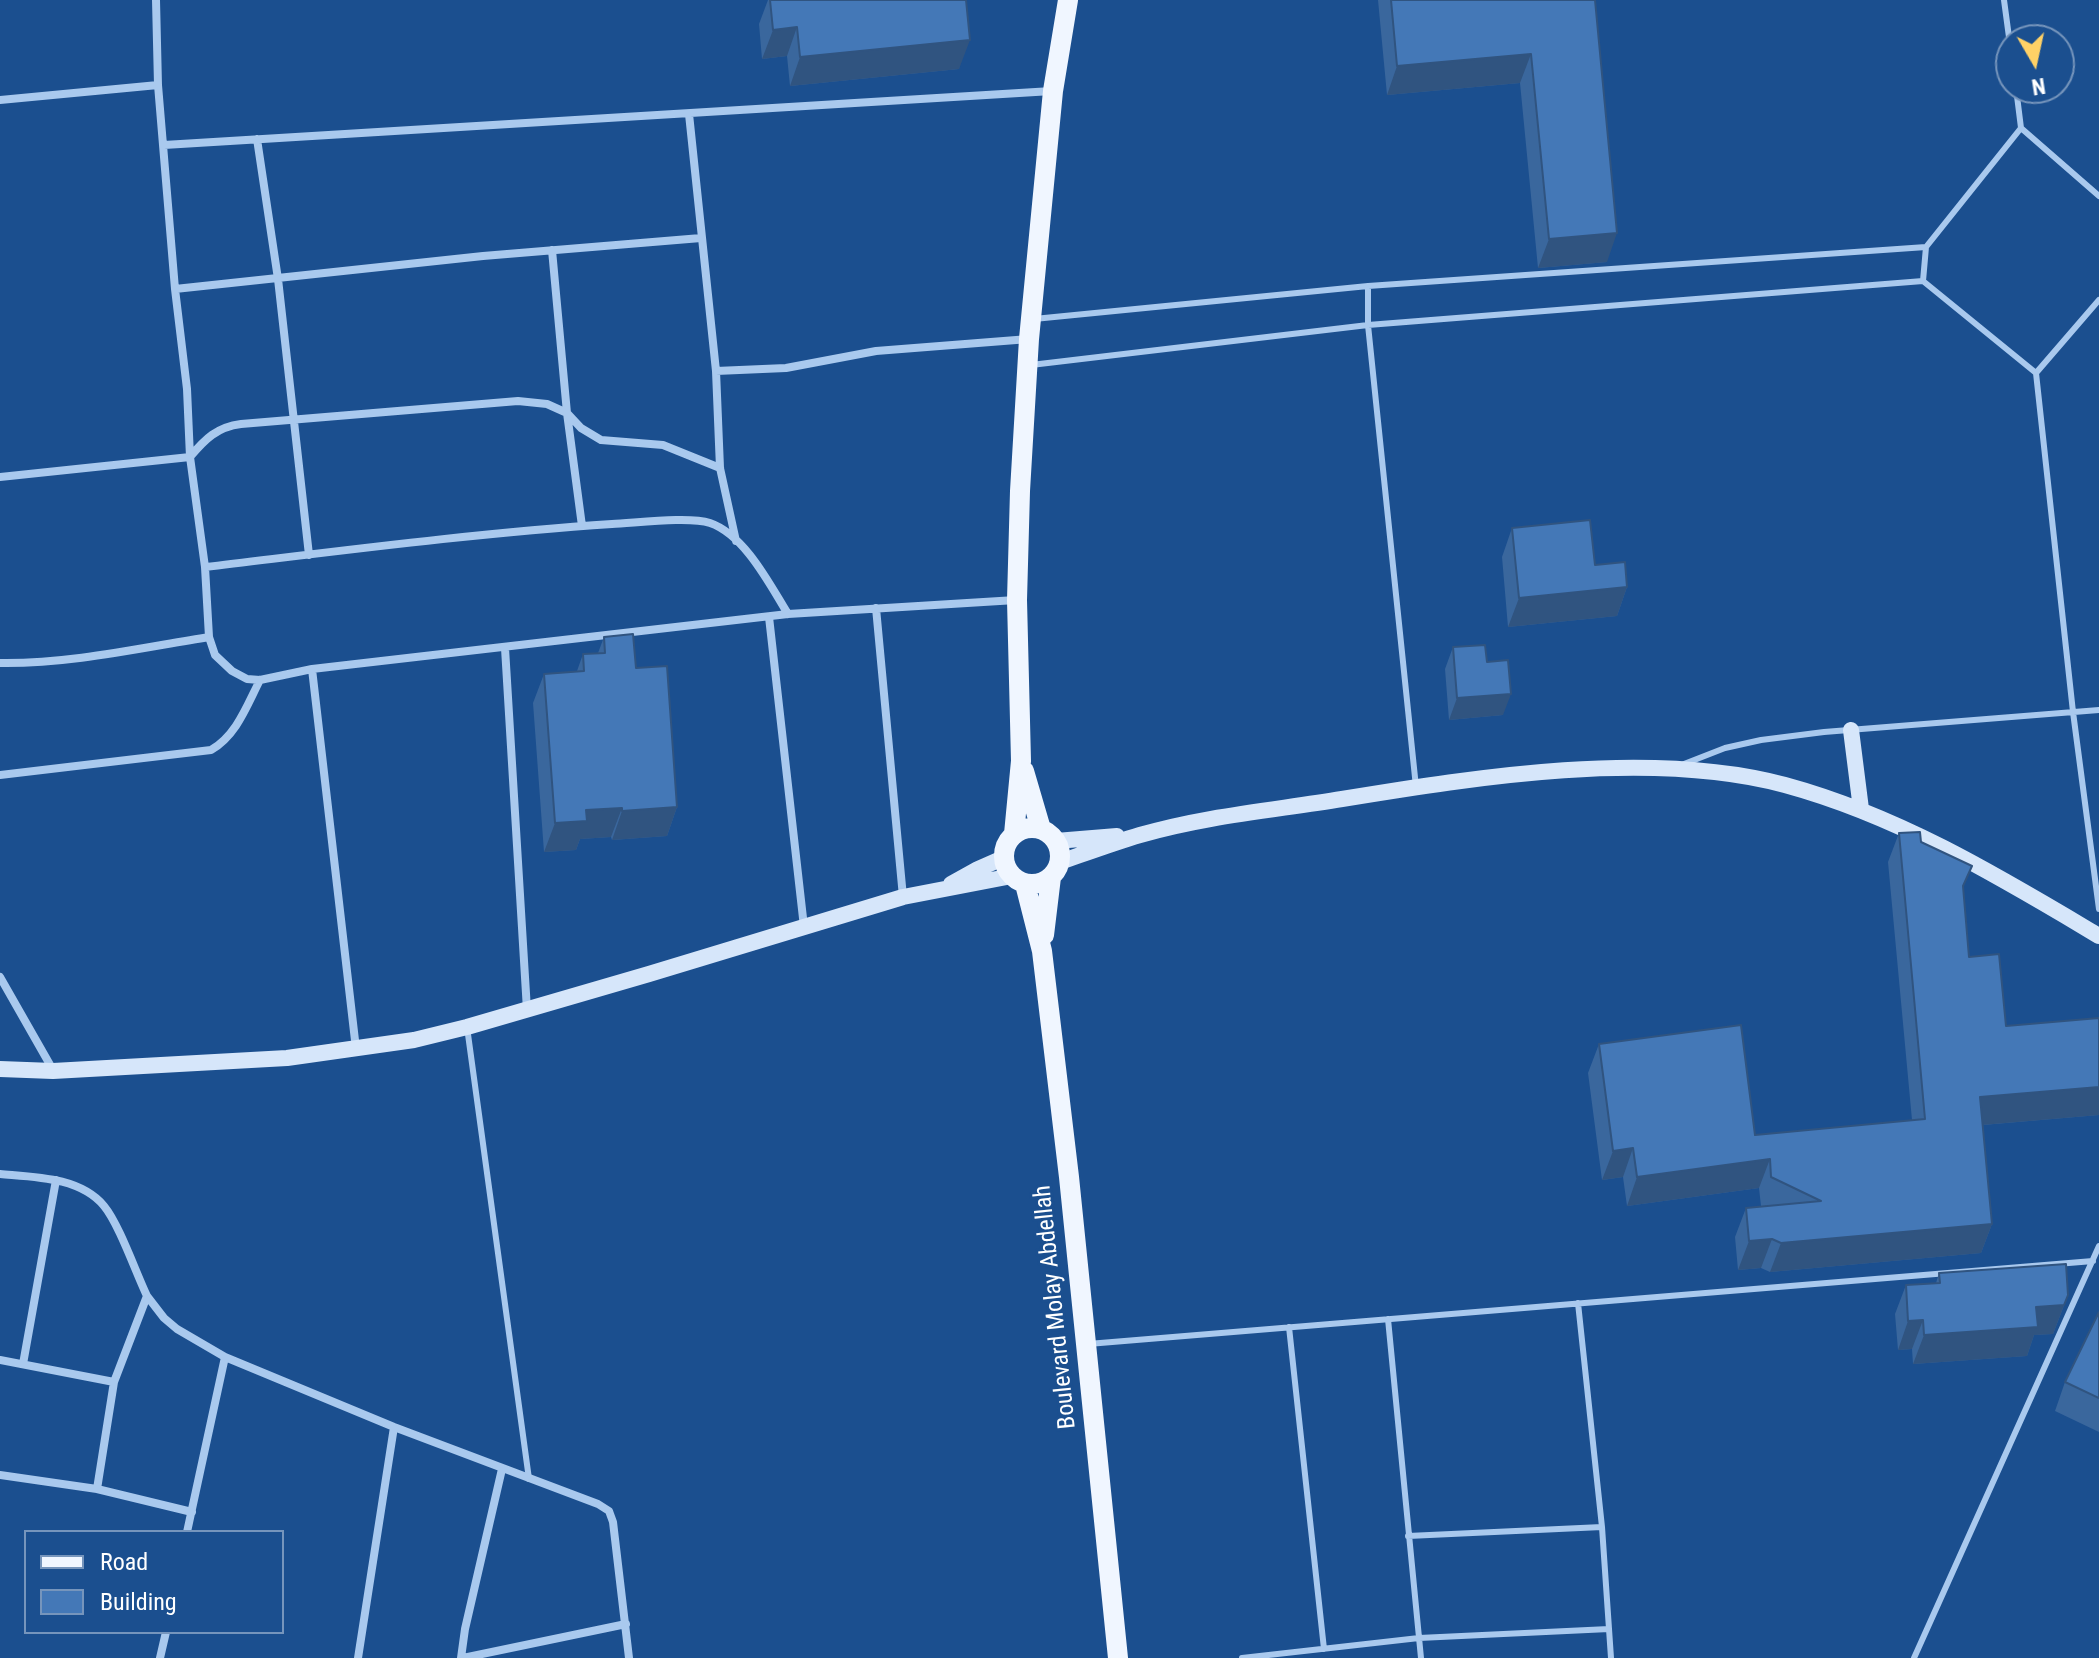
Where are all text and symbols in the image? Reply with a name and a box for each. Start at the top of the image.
north arrow [1995,24,2075,104]
text: N [2030,73,2047,100]
street label: Boulevard Molay Abdellah [1029,1184,1083,1430]
legend [24,1530,284,1634]
text: Road [100,1548,148,1576]
text: Building [100,1588,177,1616]

